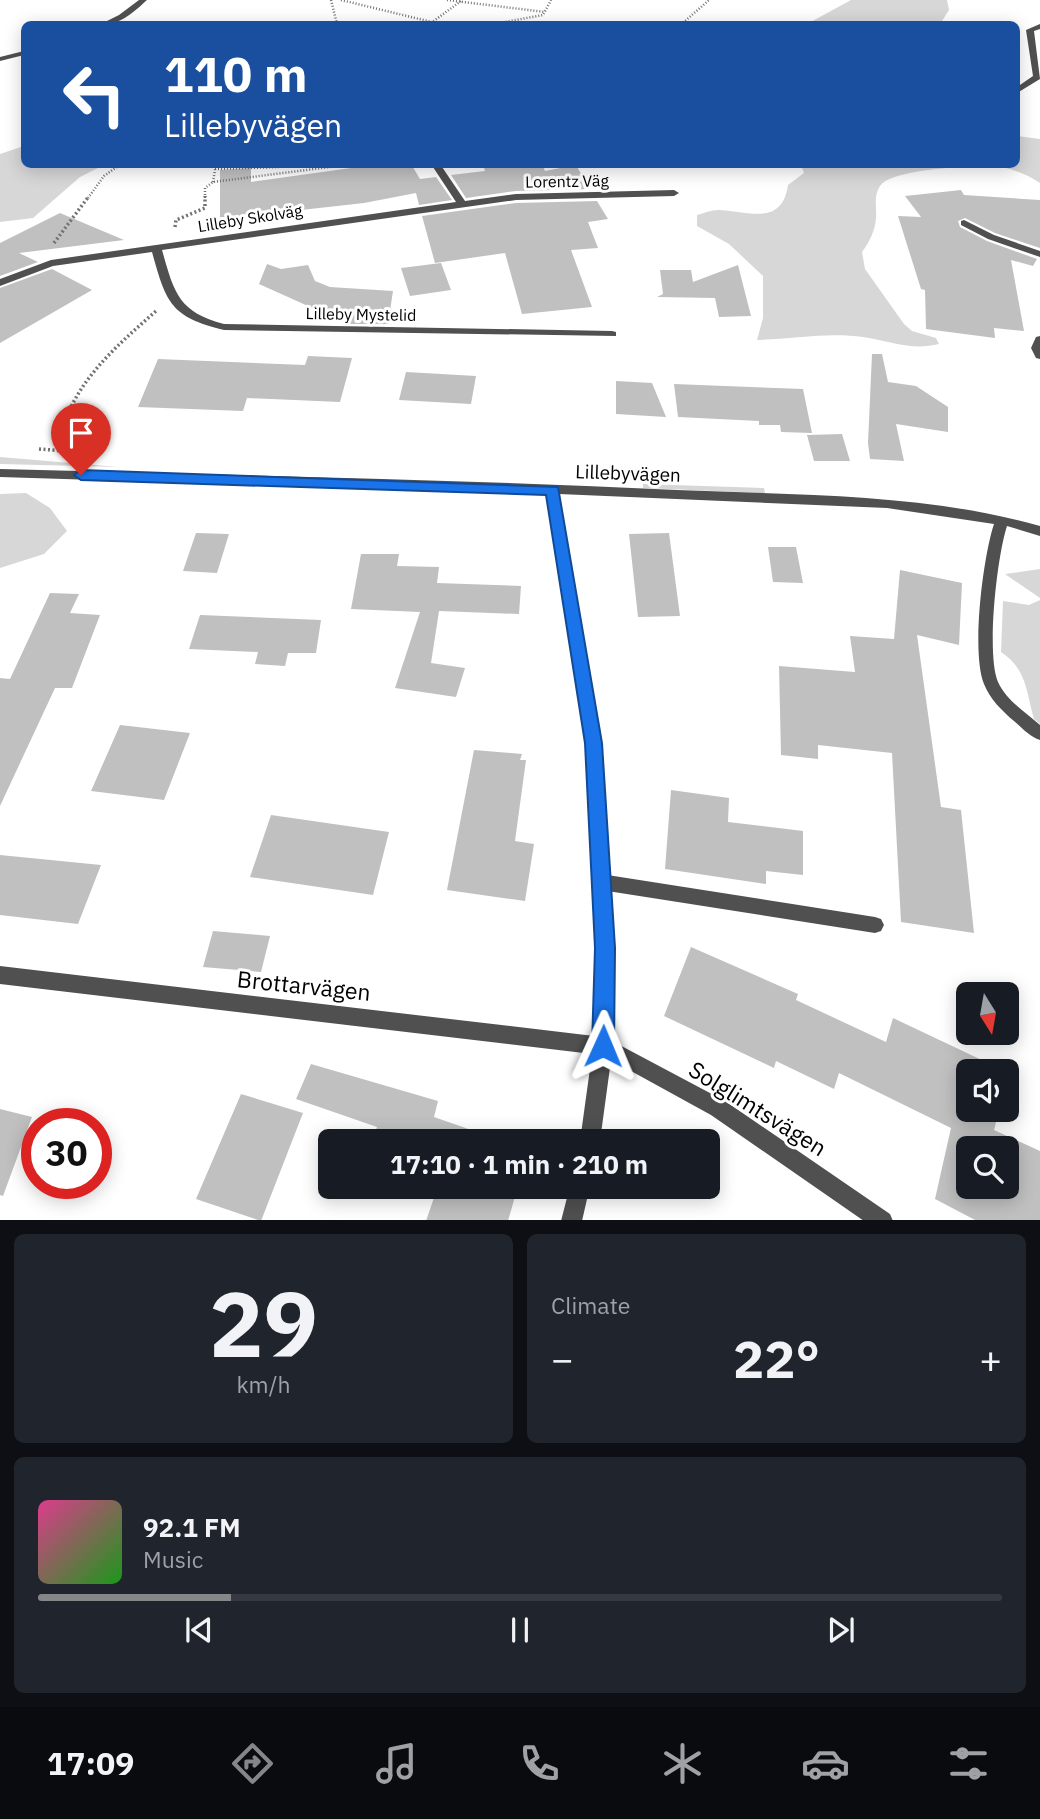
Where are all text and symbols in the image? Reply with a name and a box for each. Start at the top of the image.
text: 110 m [164,42,308,105]
icon: left [49,49,140,140]
text: Lillebyvägen [164,104,342,146]
street label: Lorentz Väg [525,170,609,192]
street label: Lilleby Skolväg [196,200,304,236]
street label: Lilleby Mystelid [305,303,417,325]
pin [51,403,111,475]
icon: arrive [62,414,100,452]
street label: Lillebyvägen [575,459,681,487]
street label: Brottarvägen [236,963,372,1007]
north arrow [956,982,1018,1045]
map controls [956,982,1019,1199]
position arrow [566,1009,640,1083]
street label: Solglimtsvägen [684,1054,832,1162]
button: sound [956,1059,1019,1122]
speed limit sign: 30 [21,1108,112,1199]
button: search [956,1136,1019,1199]
text: 17:10 · 1 min · 210 m [390,1147,648,1181]
text: 29 [209,1264,318,1382]
text: Climate [551,1290,630,1320]
text: 22° [733,1325,820,1392]
text: − [551,1334,574,1383]
text: + [979,1334,1002,1383]
text: km/h [236,1369,291,1399]
text: 92.1 FM [143,1510,241,1544]
text: Music [143,1544,203,1574]
icon: previous [180,1611,218,1649]
icon: pause [501,1611,539,1649]
icon: next [822,1611,860,1649]
icon: directions [228,1739,277,1788]
icon: music [372,1739,421,1788]
icon: phone [515,1739,564,1788]
icon: climate [658,1739,707,1788]
icon: car [801,1739,850,1788]
icon: filters [944,1739,993,1788]
text: 17:09 [47,1742,134,1784]

